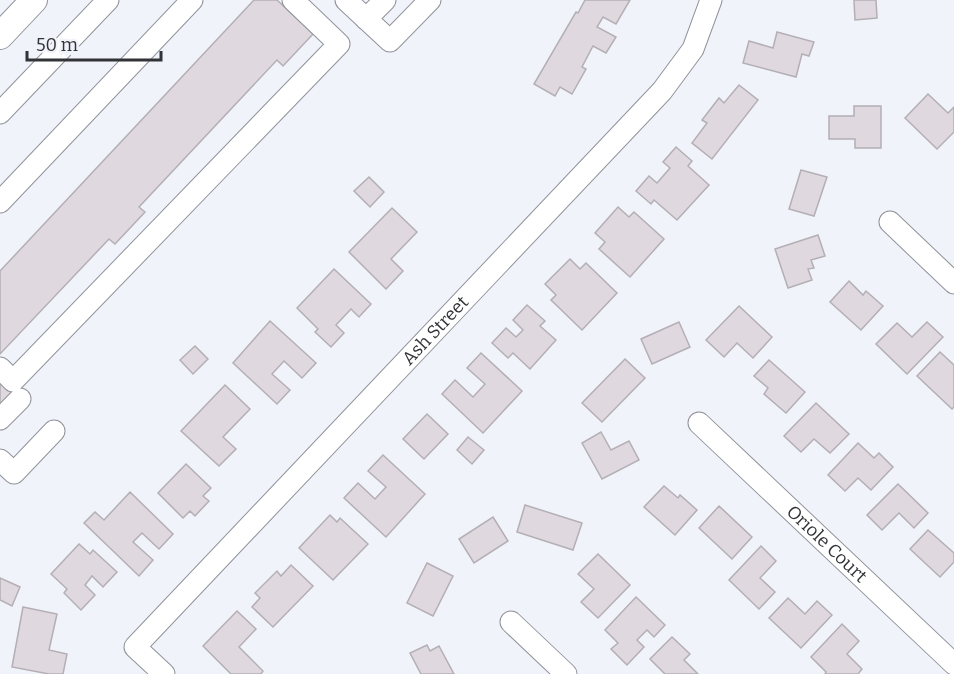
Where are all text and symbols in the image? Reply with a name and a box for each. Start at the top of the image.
scale bar [27,24,160,62]
text: 50 m [36,34,78,56]
street label: Ash Street [397,291,473,369]
street label: Oriole Court [782,501,872,587]

